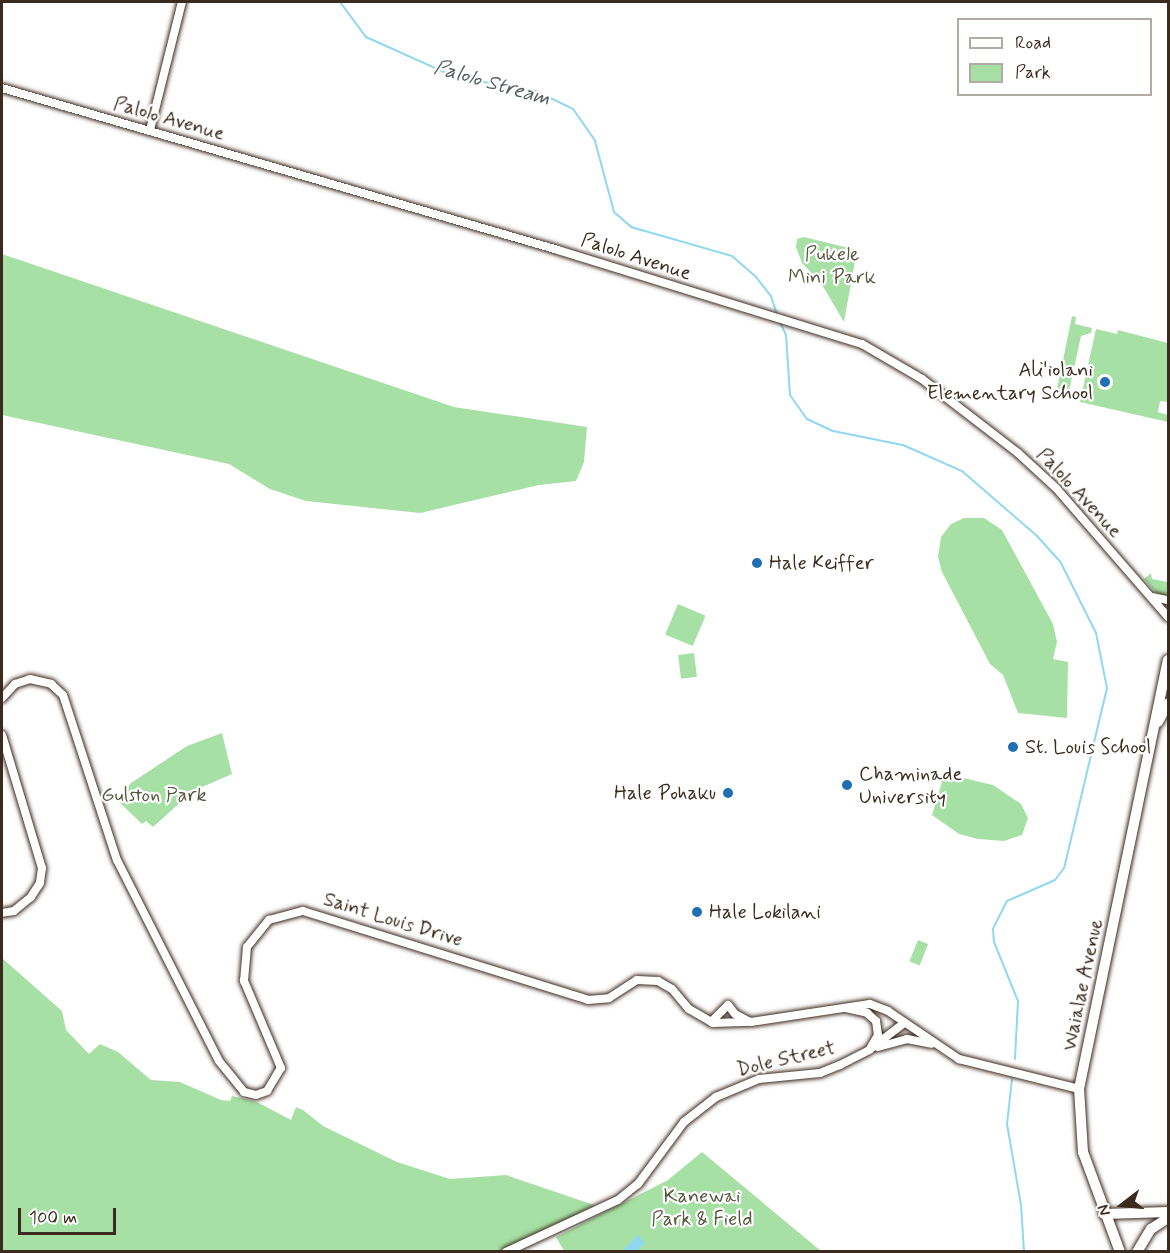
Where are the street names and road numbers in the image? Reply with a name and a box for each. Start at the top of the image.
street label: Palolo Avenue [111,92,227,146]
street label: Palolo Avenue [578,228,694,286]
street label: Palolo Avenue [1031,443,1127,543]
street label: Saint Louis Drive [321,888,465,952]
street label: Waialae Avenue [1057,915,1109,1055]
street label: Dole Street [735,1036,837,1082]

